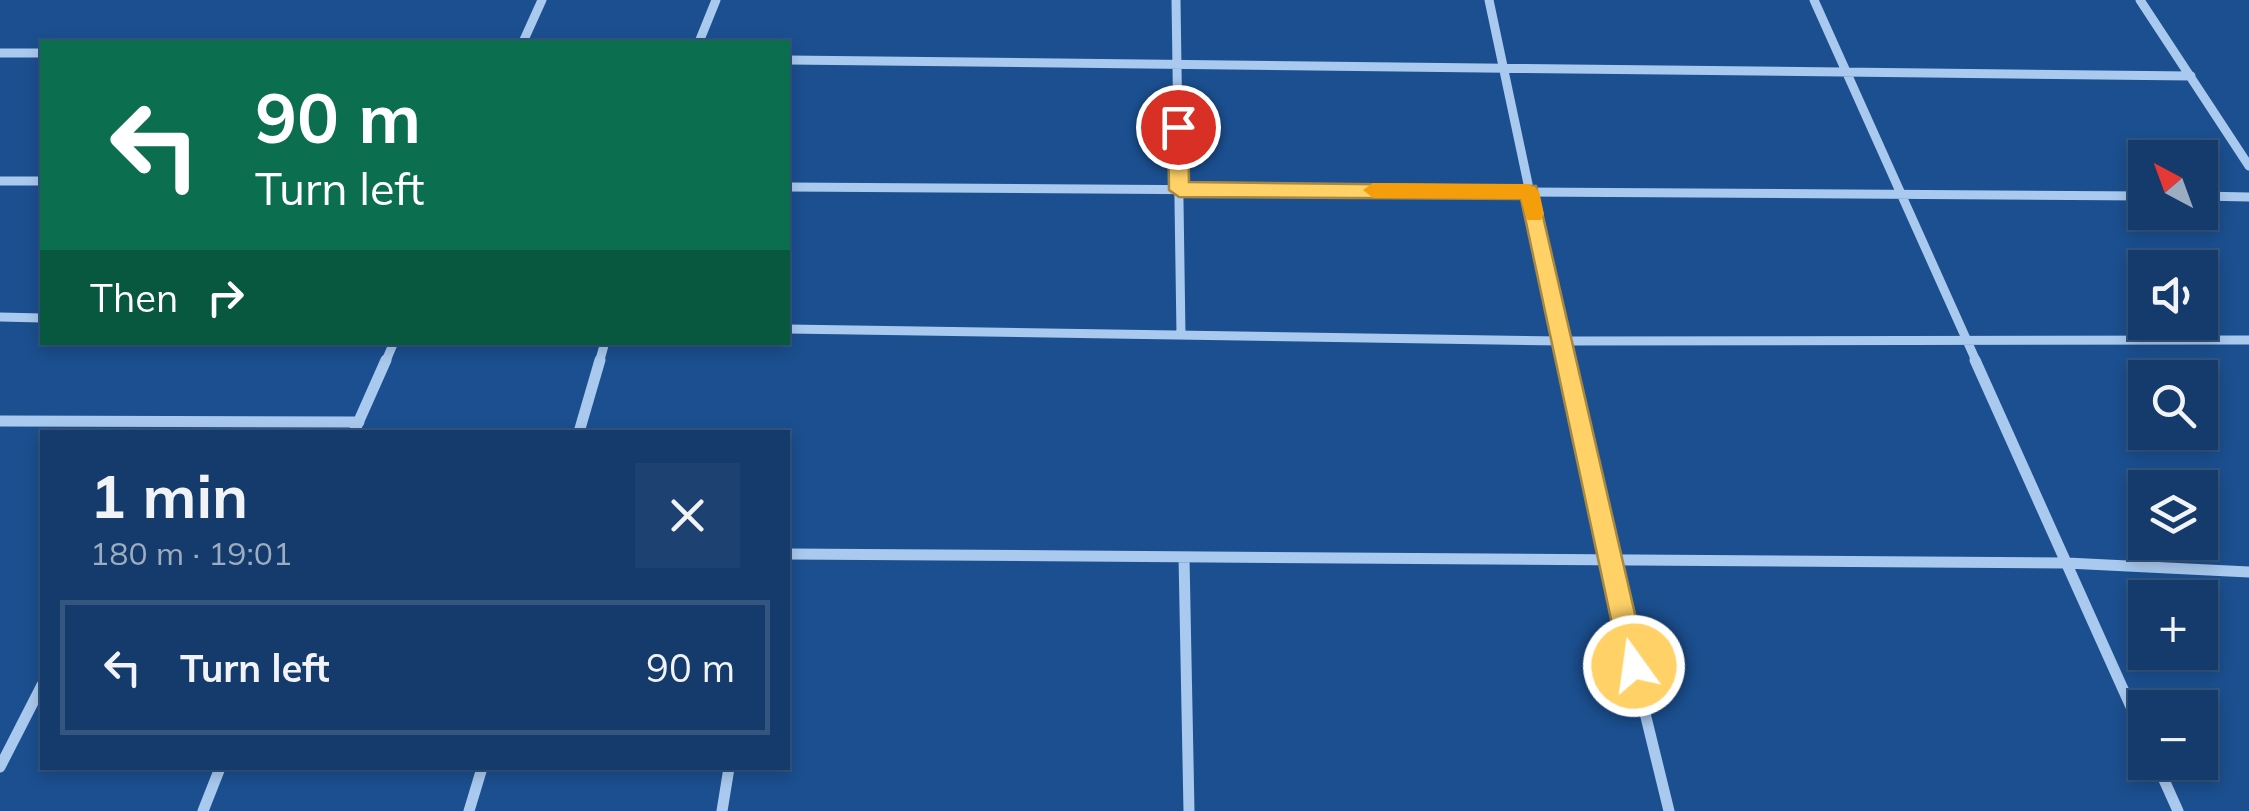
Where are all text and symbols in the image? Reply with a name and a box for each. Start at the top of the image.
text: 90 m [255,73,421,161]
icon: left [90,80,220,210]
pin [1136,85,1221,170]
icon: arrive [1151,100,1206,155]
north arrow [2128,140,2218,230]
map controls [2128,140,2218,780]
text: Turn left [255,160,424,216]
button: sound [2128,250,2218,340]
icon: right [198,270,253,325]
text: Then [90,274,178,322]
button: search [2128,360,2218,450]
text: 1 min [90,458,248,533]
button: close [635,463,740,568]
button: layers [2128,470,2218,560]
text: 180 m · 19:01 [90,533,292,573]
button: + [2128,580,2218,670]
position arrow [1582,614,1686,718]
icon: left [95,640,150,695]
text: Turn left [180,644,330,692]
text: 90 m [646,644,735,692]
button: − [2128,690,2218,780]

